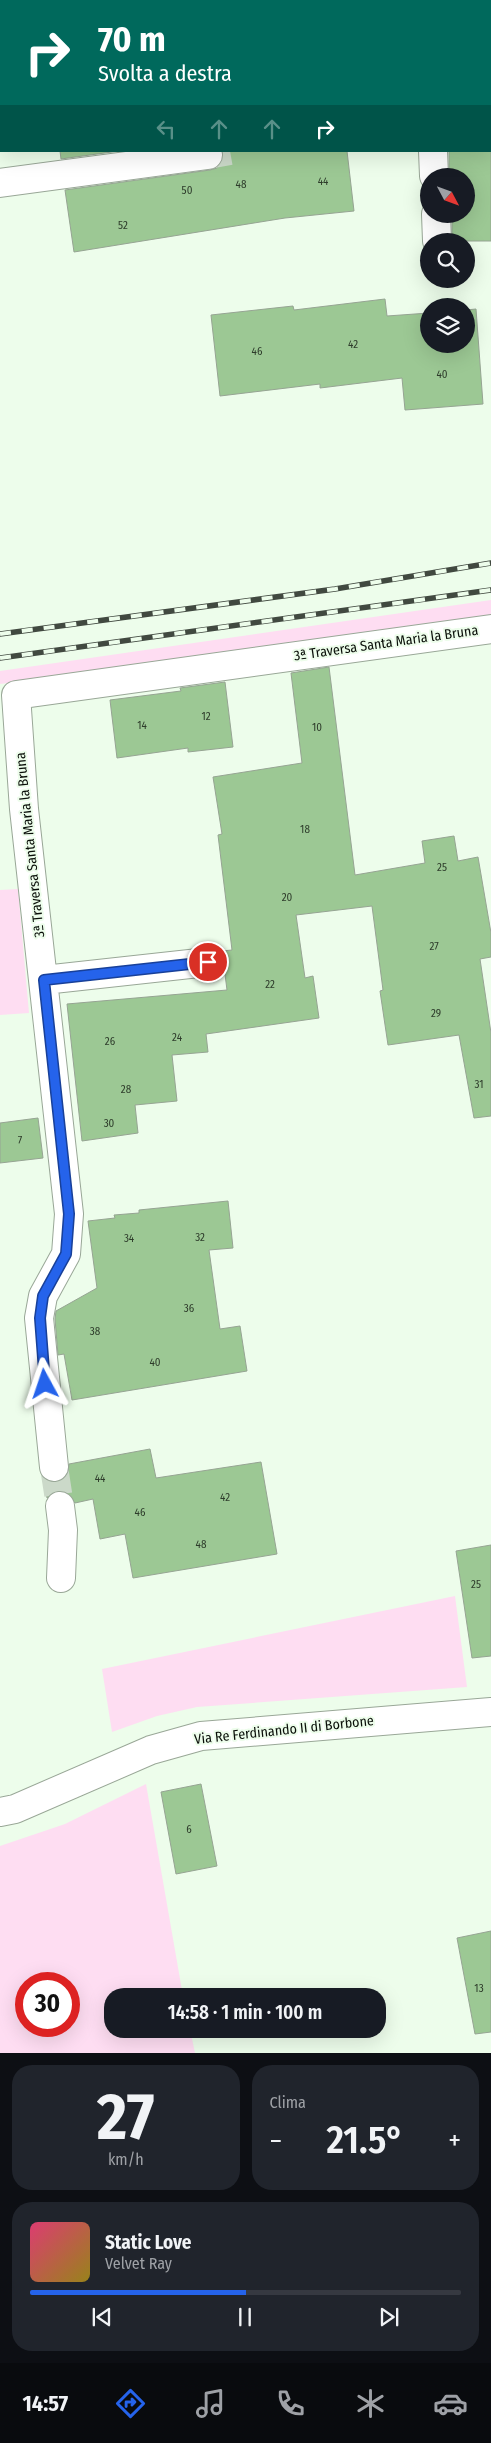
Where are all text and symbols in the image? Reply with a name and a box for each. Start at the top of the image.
text: 70 m [98,18,166,60]
icon: right [15,20,80,85]
text: Svolta a destra [98,60,232,87]
icon: left [152,115,180,143]
icon: ahead [205,115,233,143]
icon: ahead [258,115,286,143]
icon: right [311,115,339,143]
north arrow [420,168,475,222]
map controls [420,168,475,353]
house number: 44 [318,175,329,188]
house number: 48 [236,178,247,191]
house number: 50 [182,184,193,197]
house number: 52 [118,219,128,232]
button: search [420,233,475,288]
button: layers [420,298,475,353]
house number: 42 [348,338,358,351]
house number: 46 [252,345,263,358]
house number: 40 [436,368,448,381]
street label: 3ª Traversa Santa Maria la Bruna [293,622,479,664]
house number: 12 [201,710,211,723]
house number: 14 [137,719,147,732]
house number: 10 [312,721,322,734]
street label: 3ª Traversa Santa Maria la Bruna [12,751,48,938]
house number: 18 [300,823,310,836]
house number: 25 [437,861,447,874]
house number: 20 [282,891,293,904]
house number: 27 [429,940,439,953]
pin [187,941,229,983]
icon: arrive [194,948,222,976]
house number: 22 [265,978,275,991]
house number: 29 [431,1007,441,1020]
house number: 24 [172,1031,183,1044]
house number: 26 [105,1035,116,1048]
house number: 31 [475,1078,484,1091]
house number: 28 [121,1083,132,1096]
house number: 30 [104,1117,115,1130]
house number: 7 [18,1134,23,1147]
house number: 32 [195,1231,205,1244]
house number: 34 [124,1232,135,1245]
house number: 36 [184,1302,195,1315]
house number: 38 [90,1325,101,1338]
house number: 40 [149,1356,161,1369]
position arrow [18,1357,70,1409]
house number: 44 [95,1472,106,1485]
house number: 42 [220,1491,230,1504]
house number: 46 [135,1506,146,1519]
house number: 48 [196,1538,207,1551]
house number: 25 [471,1578,481,1591]
street label: Via Re Ferdinando II di Borbone [193,1712,375,1748]
house number: 6 [186,1823,192,1836]
speed limit sign: 30 [15,1972,80,2037]
house number: 13 [474,1982,484,1995]
text: 14:58 · 1 min · 100 m [168,2001,322,2024]
text: 27 [97,2078,154,2156]
text: Clima [270,2093,306,2112]
text: 21.5° [327,2117,404,2163]
text: − [270,2124,282,2157]
text: + [448,2124,461,2157]
text: km/h [108,2150,144,2169]
text: Static Love [105,2231,192,2254]
text: Velvet Ray [105,2254,172,2273]
icon: previous [88,2303,116,2331]
icon: pause [231,2303,259,2331]
icon: next [375,2303,403,2331]
icon: directions [113,2386,148,2421]
icon: music [193,2386,228,2421]
icon: phone [273,2386,308,2421]
icon: climate [353,2386,388,2421]
icon: car [433,2386,468,2421]
text: 14:57 [23,2390,68,2417]

